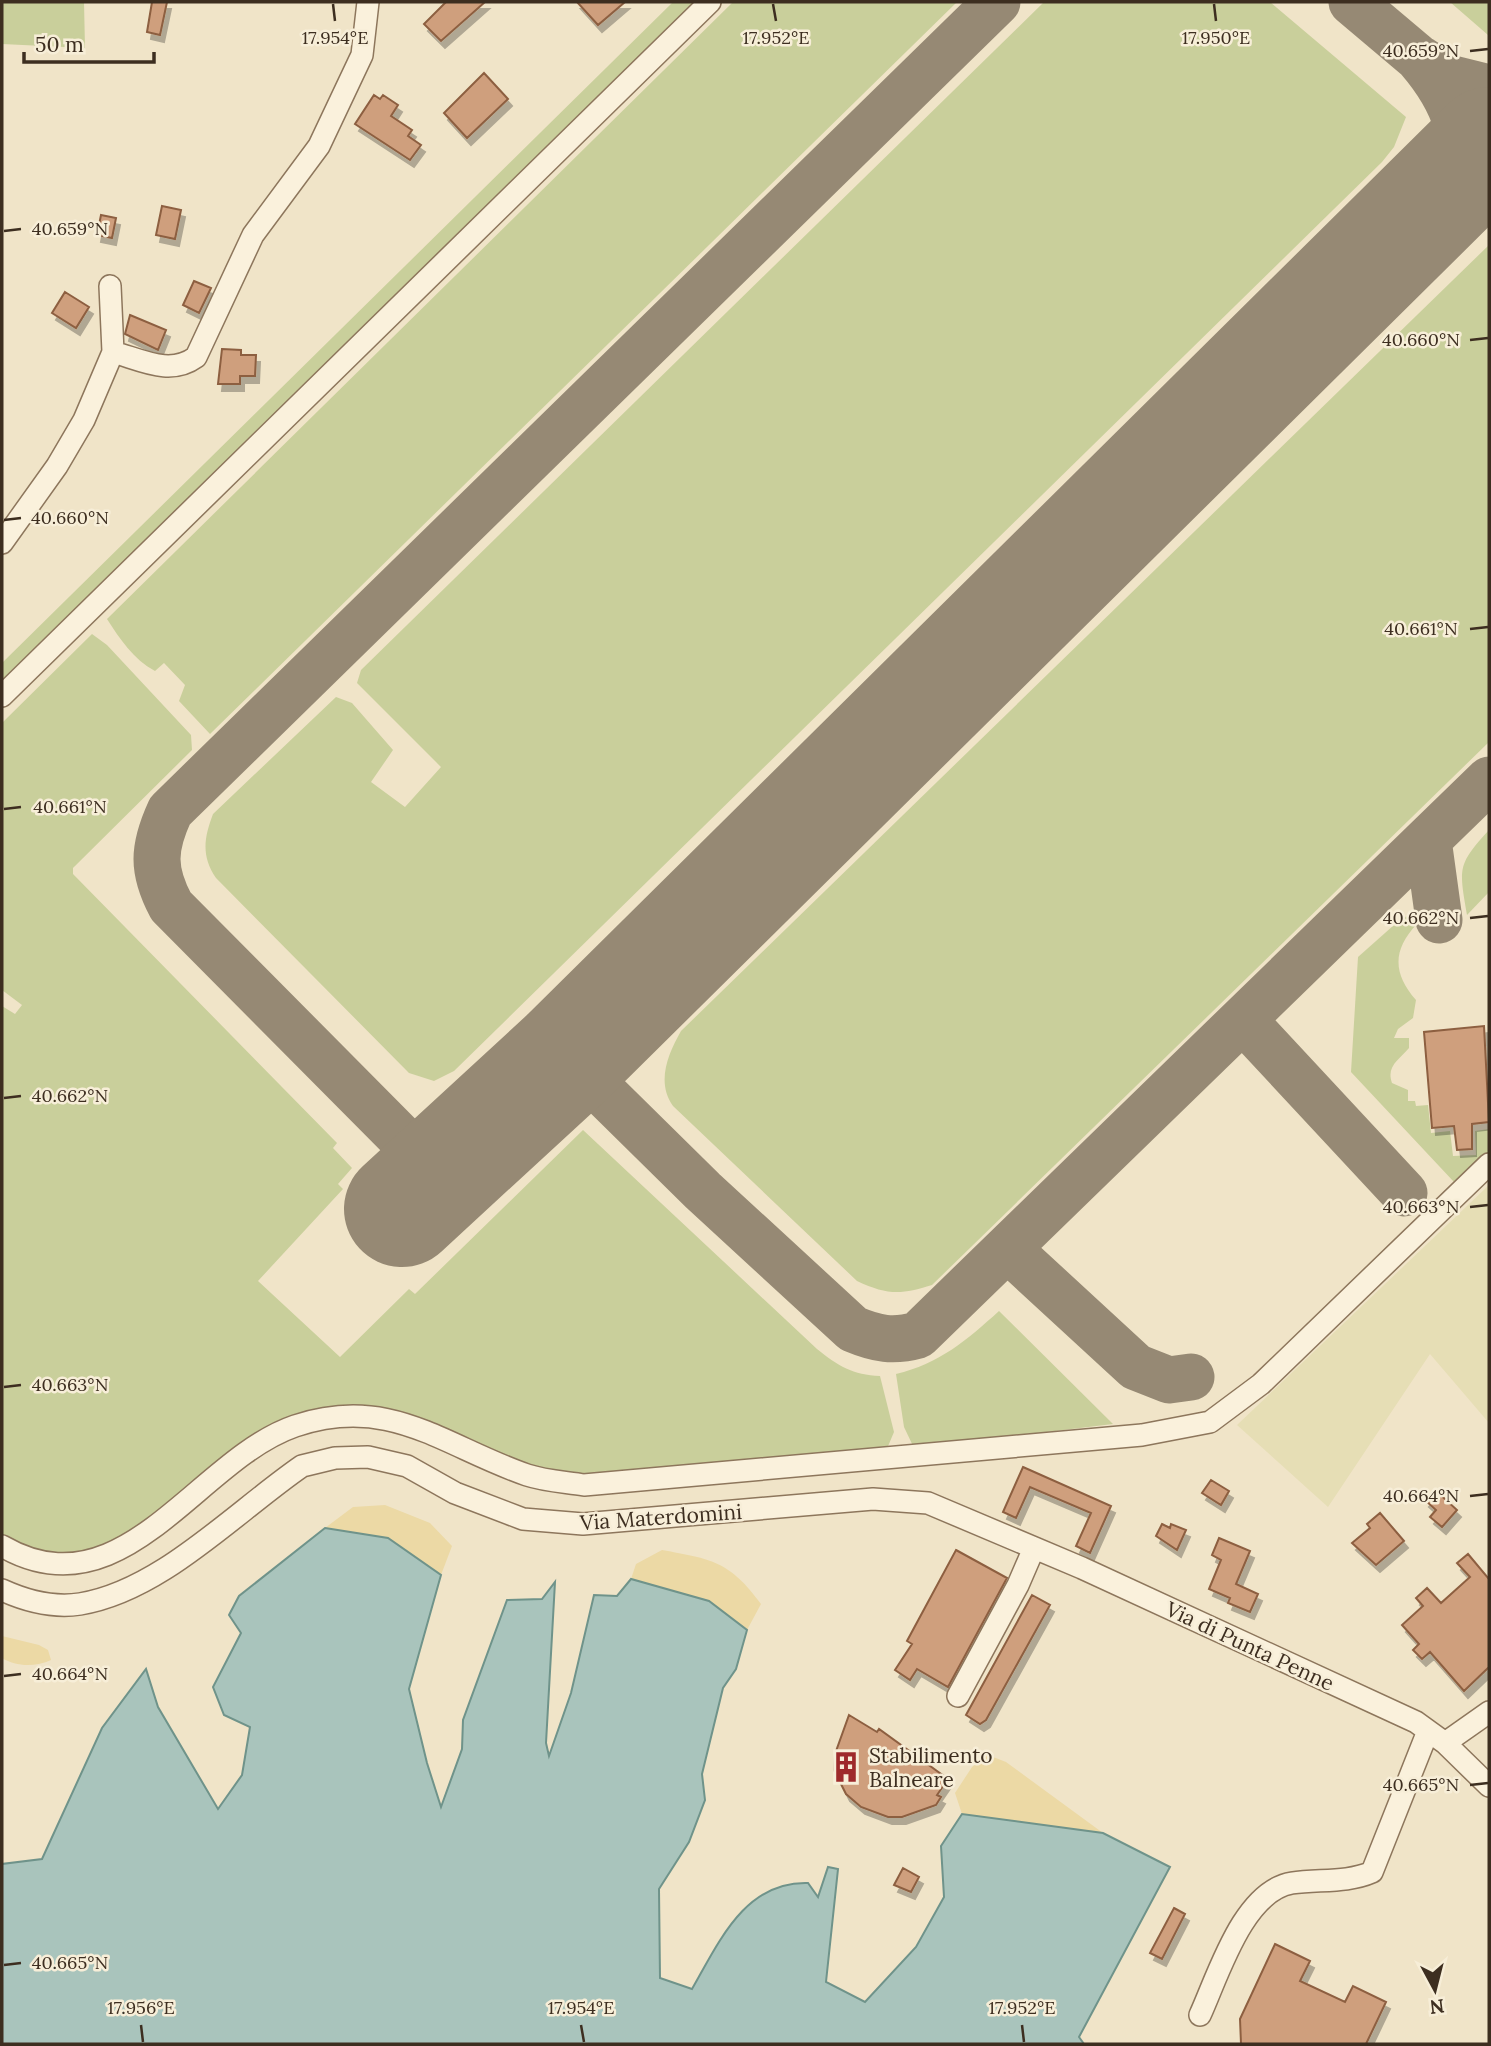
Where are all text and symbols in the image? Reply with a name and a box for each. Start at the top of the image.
scale bar [24,21,154,65]
text: 17.954°E [302,26,368,49]
text: 17.952°E [743,26,809,49]
text: 17.950°E [1182,26,1250,49]
text: 50 m [35,31,84,58]
text: 40.659°N [1383,39,1459,62]
text: 40.659°N [32,217,108,240]
text: 40.660°N [1382,328,1460,351]
text: 40.660°N [31,506,109,529]
text: 40.661°N [1384,617,1458,640]
text: 40.661°N [33,795,107,818]
text: 40.662°N [1383,906,1459,929]
text: 40.662°N [32,1084,108,1107]
text: 40.663°N [1383,1195,1459,1218]
text: 40.663°N [32,1373,108,1396]
text: 40.664°N [1383,1484,1459,1507]
street label: Via Materdomini [578,1498,743,1536]
street label: Via di Punta Penne [1161,1595,1339,1697]
text: 40.664°N [32,1662,108,1685]
place label: Stabilimento Balneare [869,1742,993,1793]
building icon: Stabilimento Balneare [829,1750,863,1784]
text: 40.665°N [1383,1773,1459,1796]
text: 40.665°N [32,1951,108,1974]
north arrow [1400,1955,1470,2025]
text: N [1428,1994,1446,2020]
text: 17.956°E [107,1996,175,2019]
text: 17.954°E [548,1996,614,2019]
text: 17.952°E [989,1996,1055,2019]

